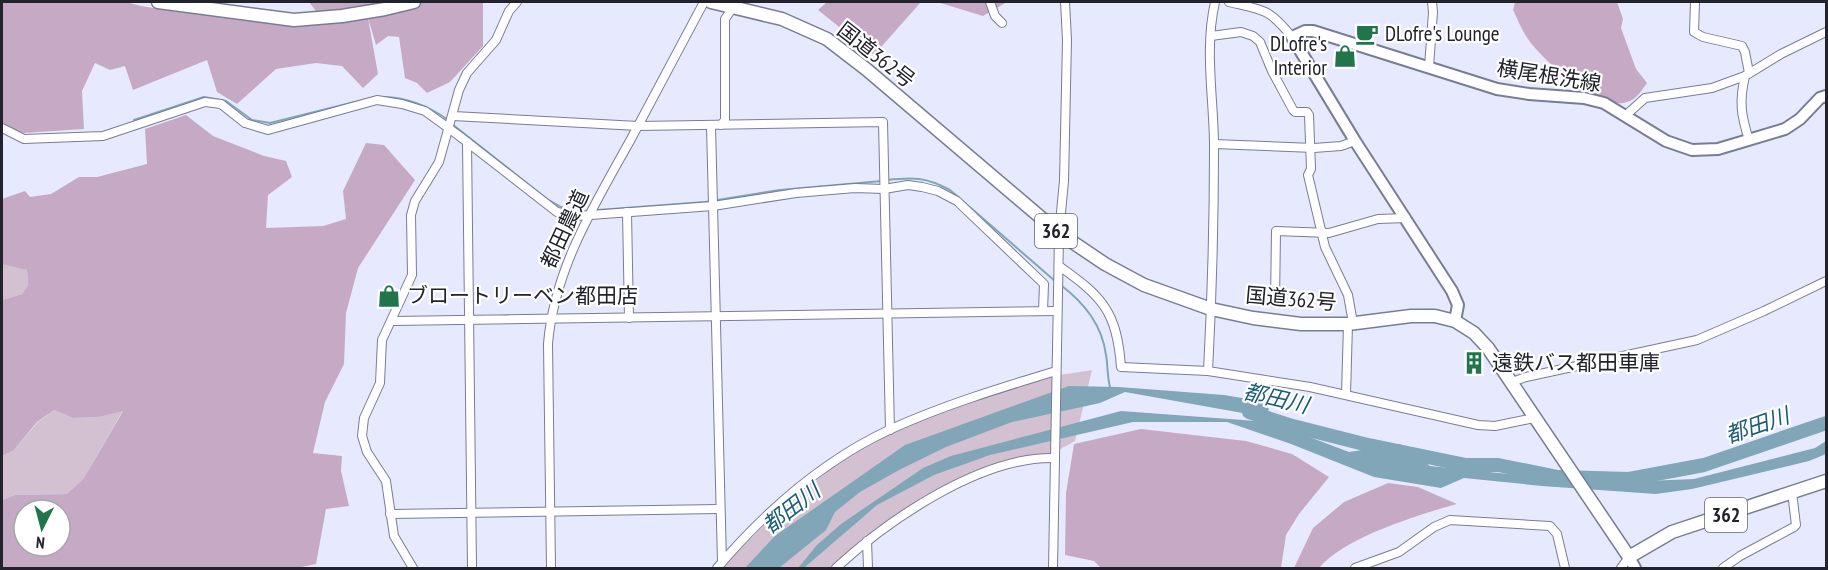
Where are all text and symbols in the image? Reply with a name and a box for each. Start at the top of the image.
street label: 国道362号 [832,16,921,93]
place label: DLofre's Lounge [1385,20,1499,47]
cafe icon: DLofre's Lounge [1354,21,1380,47]
place label: DLofre's Interior [1270,30,1327,81]
shop icon: DLofre's Interior [1332,43,1358,69]
street label: 横尾根洗線 [1495,54,1603,97]
street label: 都田農道 [535,185,595,273]
road number: 362 [1035,214,1077,248]
street label: 国道362号 [1244,281,1338,316]
place label: ブロートリーベン都田店 [407,282,638,309]
shop icon: ブロートリーベン都田店 [376,283,402,309]
place label: 遠鉄バス都田車庫 [1492,349,1660,376]
building icon: 遠鉄バス都田車庫 [1461,350,1487,376]
water label: 都田川 [1241,377,1313,420]
water label: 都田川 [1721,400,1795,449]
water label: 都田川 [756,475,827,539]
north arrow [12,498,72,558]
road number: 362 [1705,498,1747,532]
text: N [35,533,46,553]

